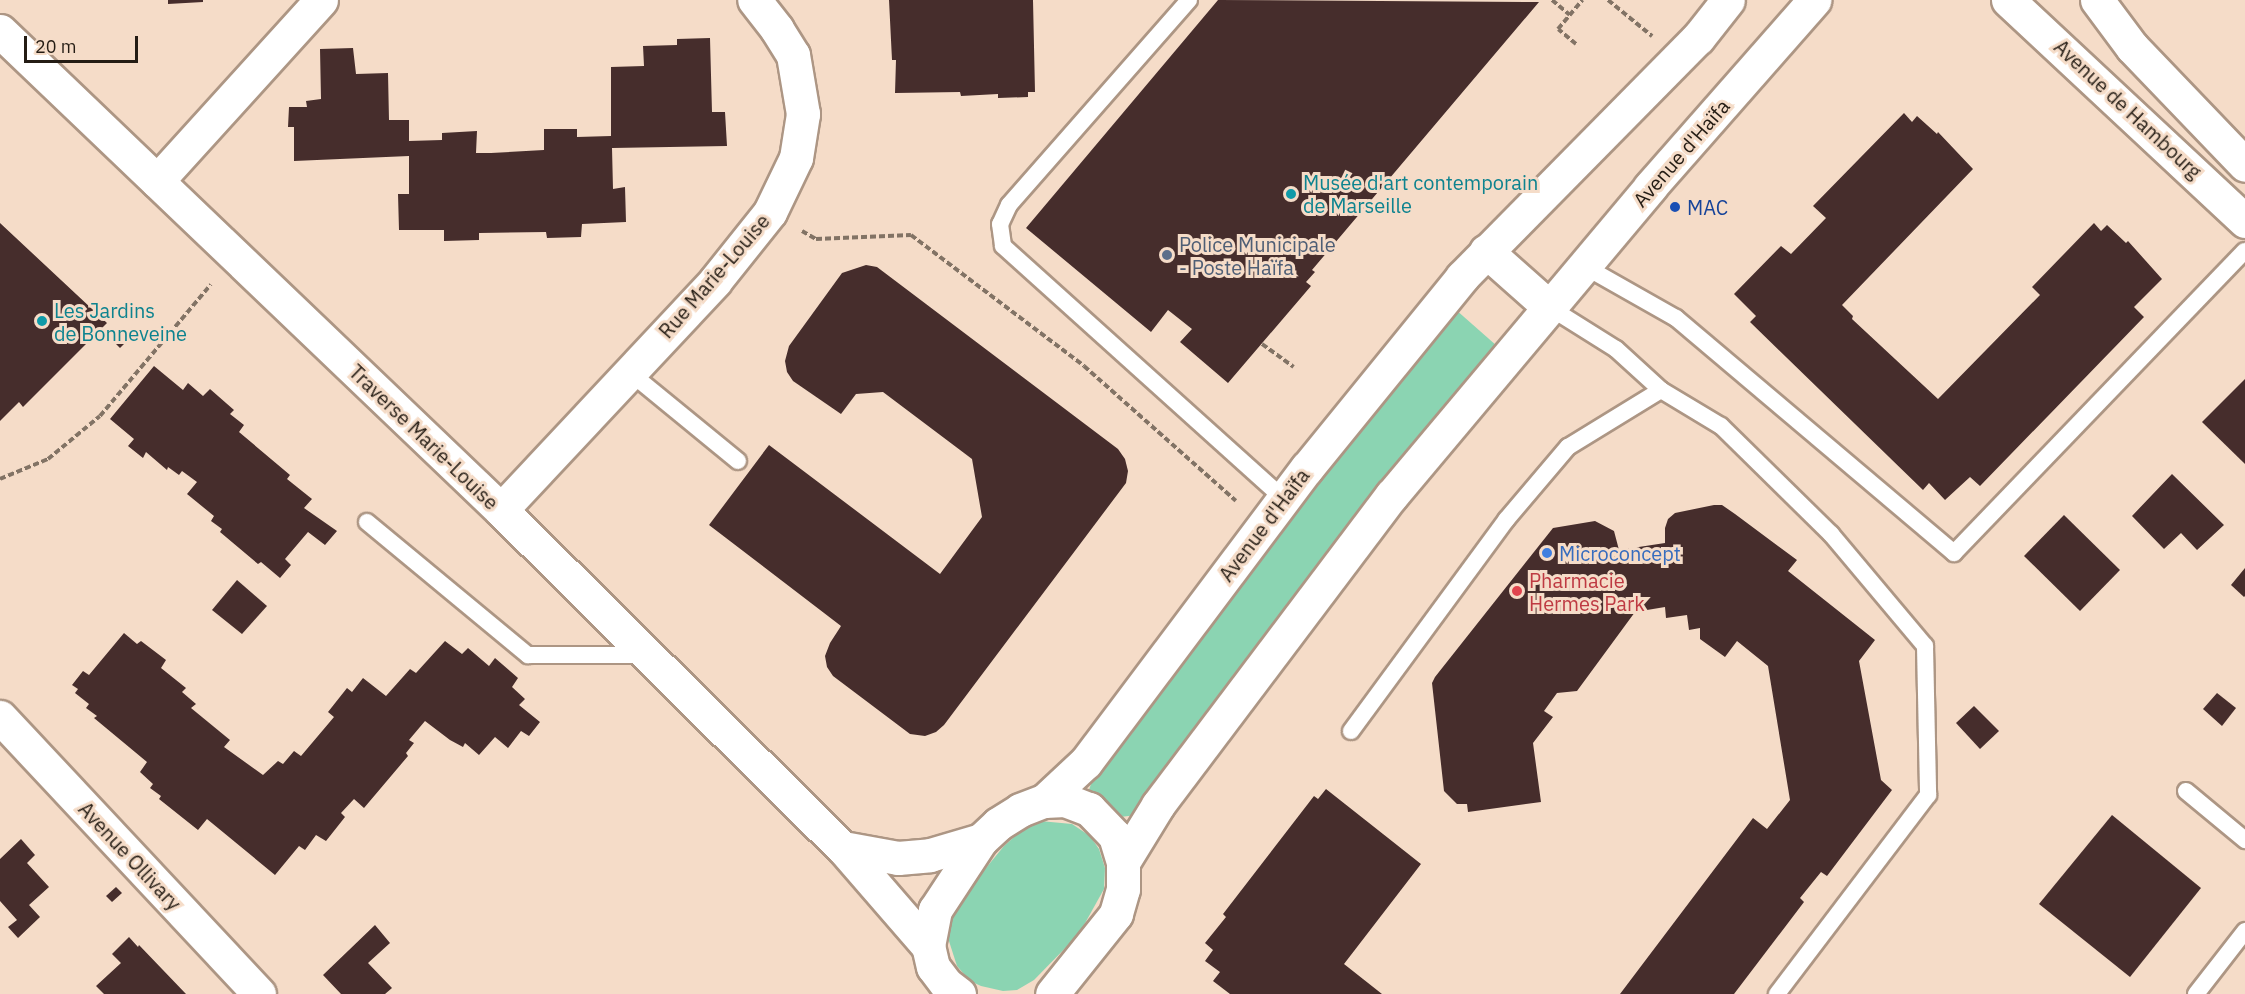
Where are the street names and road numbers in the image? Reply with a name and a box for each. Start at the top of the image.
street label: Avenue de Hambourg [2049,35,2207,183]
street label: Avenue d'Haïfa [1628,94,1734,212]
street label: Rue Marie-Louise [654,209,774,343]
street label: Traverse Marie-Louise [344,359,504,515]
street label: Avenue d'Haïfa [1214,464,1314,586]
street label: Avenue Ollivary [74,797,186,915]

